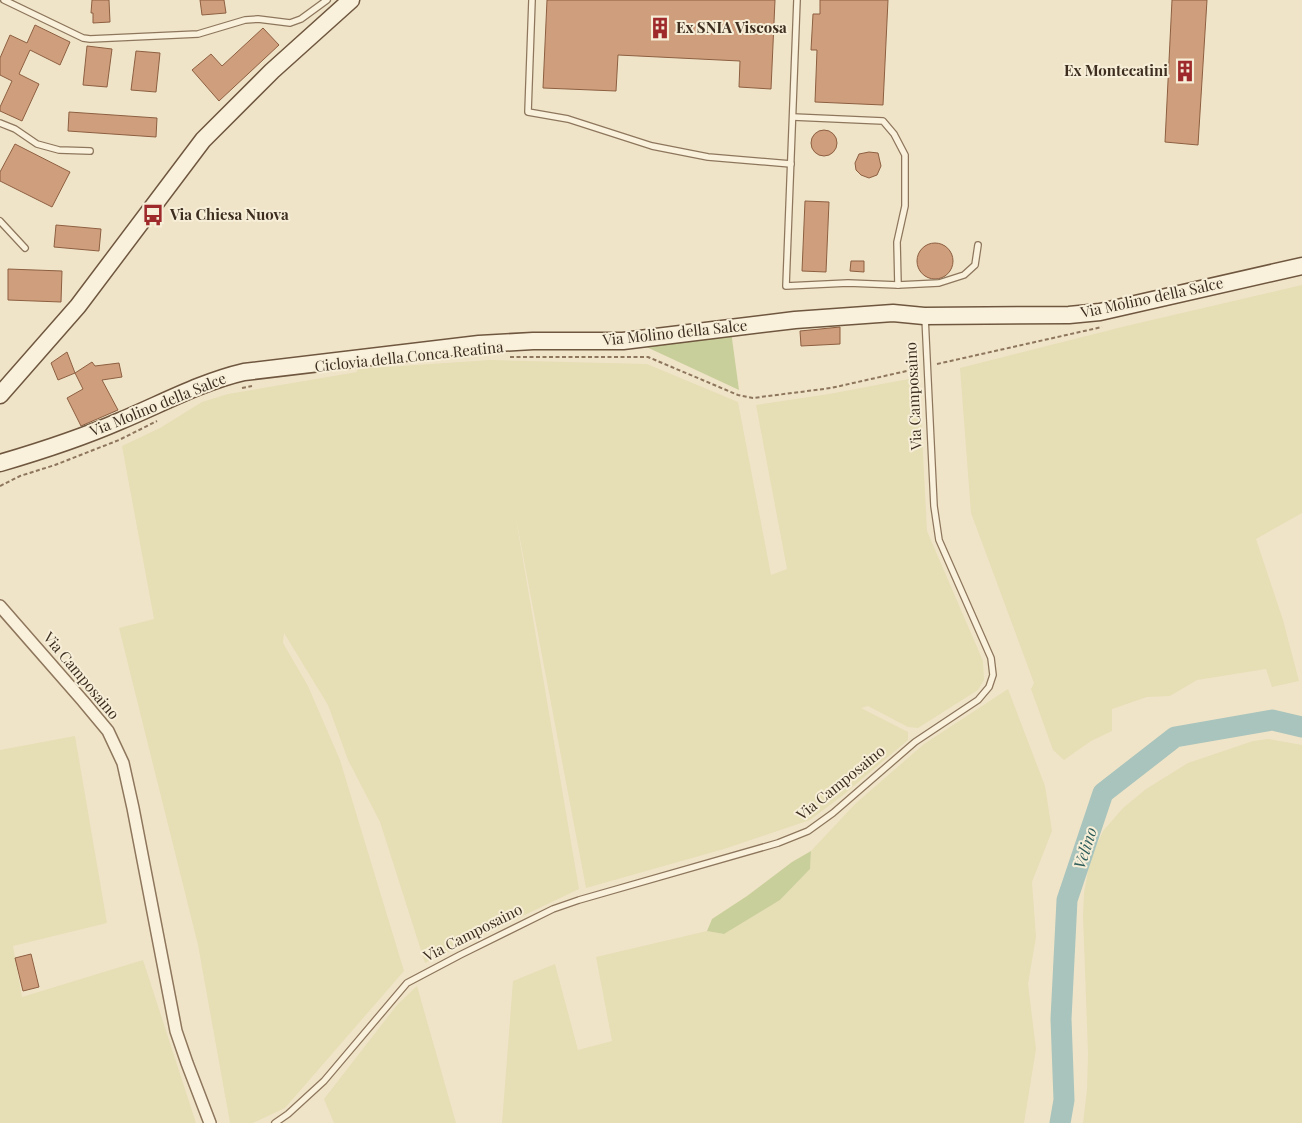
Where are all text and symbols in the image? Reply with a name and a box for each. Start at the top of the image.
building icon: Ex SNIA Viscosa [647,15,673,41]
place label: Ex SNIA Viscosa [676,17,787,37]
building icon: Ex Montecatini [1172,58,1198,84]
place label: Ex Montecatini [1064,60,1168,80]
bus stop icon: Via Chiesa Nuova [140,202,166,228]
place label: Via Chiesa Nuova [169,204,289,224]
street label: Via Molino della Salce [1078,272,1225,322]
street label: Via Molino della Salce [601,314,748,350]
street label: Ciclovia della Conca Reatina [314,336,505,376]
street label: Via Camposaino [900,341,926,452]
street label: Via Molino della Salce [86,368,229,441]
street label: Via Camposaino [39,627,124,723]
street label: Via Camposaino [791,740,889,825]
water label: Velino [1068,824,1101,871]
street label: Via Camposaino [419,899,525,966]

